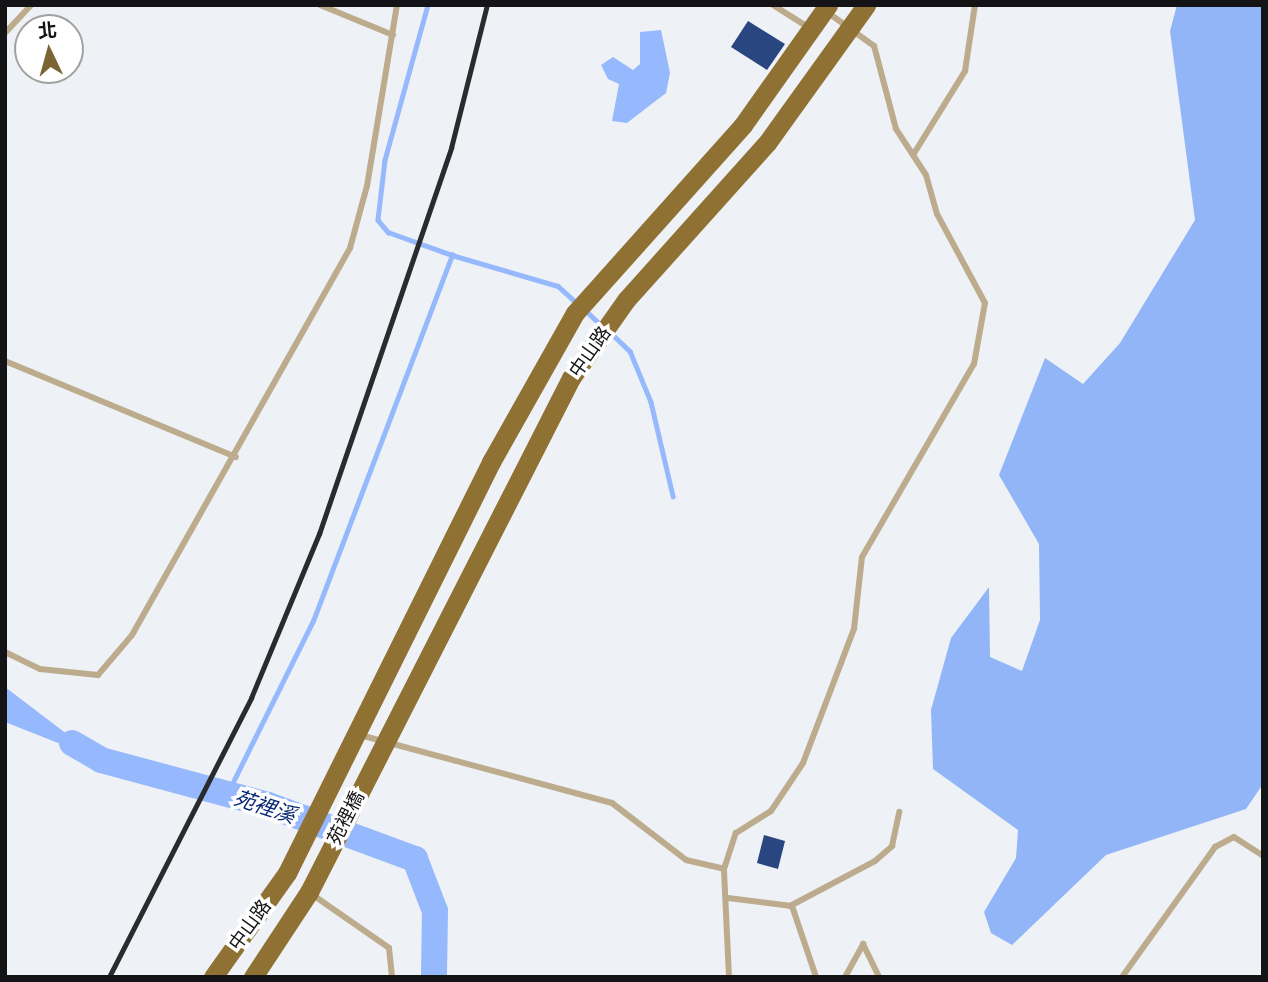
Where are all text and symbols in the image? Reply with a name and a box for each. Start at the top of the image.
north arrow [14,14,84,84]
text: 北 [37,16,58,44]
street label: 中山路 [564,322,616,382]
water label: 苑裡溪 [231,784,299,828]
street label: 苑裡橋 [323,787,369,849]
street label: 中山路 [224,895,276,955]

